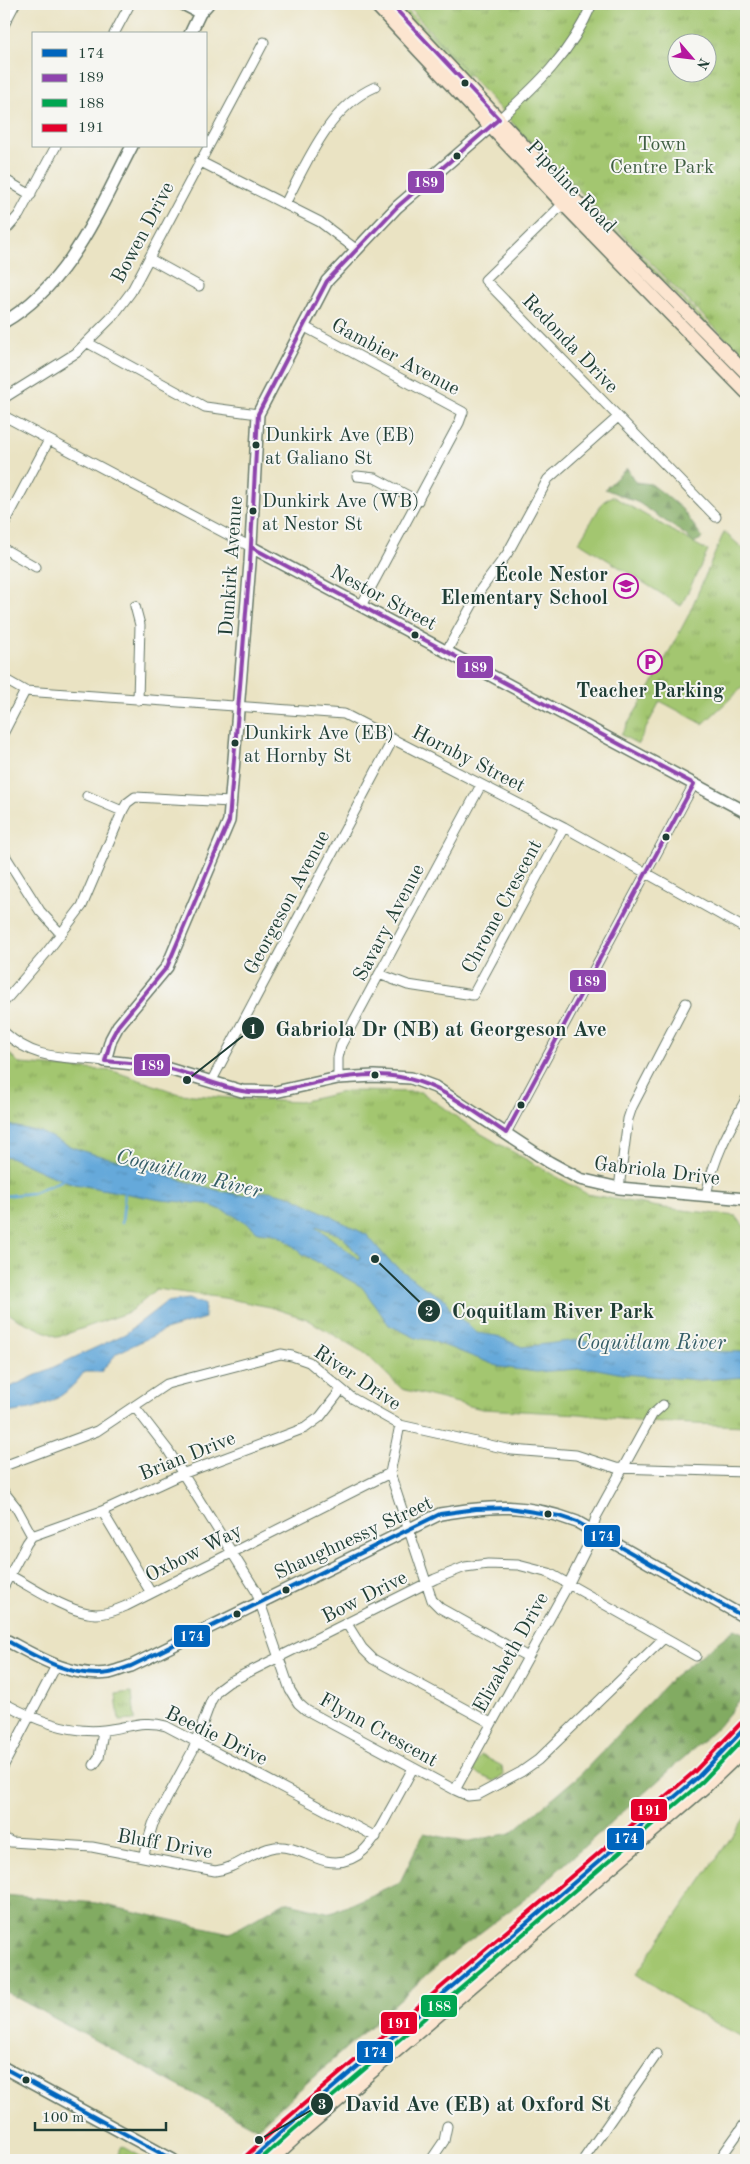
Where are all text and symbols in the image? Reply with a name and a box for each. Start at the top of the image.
legend [32,32,208,148]
north arrow [668,32,718,82]
text: 174 [78,47,104,62]
text: N [694,56,711,72]
text: 189 [78,71,104,86]
unlabelled marker [460,78,470,88]
text: 188 [78,97,104,112]
text: 191 [78,121,104,136]
park label: Town Centre Park [610,135,714,178]
street label: Pipeline Road [522,137,619,237]
unlabelled marker [452,151,462,161]
line badge: 189 [407,170,445,194]
text: 189 [414,176,438,190]
street label: Bowen Drive [109,179,179,287]
street label: Redonda Drive [518,291,621,398]
street label: Gambier Avenue [328,316,463,400]
place label: Dunkirk Ave (EB) at Galiano St [265,426,415,469]
marker: Dunkirk Ave (EB) at Galiano St [251,440,261,450]
place label: Dunkirk Ave (WB) at Nestor St [262,492,419,535]
street label: Dunkirk Avenue [217,495,247,637]
marker: Dunkirk Ave (WB) at Nestor St [248,506,258,516]
place label: École Nestor Elementary School [441,561,608,609]
street label: Nestor Street [327,562,439,635]
school or university icon: École Nestor Elementary School [613,573,639,599]
unlabelled marker [410,630,420,640]
parking icon: Teacher Parking [637,649,663,675]
line badge: 189 [456,655,494,679]
text: 189 [463,661,487,675]
place label: Teacher Parking [576,682,724,702]
street label: Hornby Street [408,723,528,797]
place label: Dunkirk Ave (EB) at Hornby St [244,724,394,767]
marker: Dunkirk Ave (EB) at Hornby St [230,738,240,748]
street label: Georgeson Avenue [241,827,334,978]
unlabelled marker [661,832,671,842]
street label: Chrome Crescent [459,837,546,977]
street label: Savary Avenue [351,861,429,985]
line badge: 189 [569,969,607,993]
text: 189 [576,975,600,989]
callout: Gabriola Dr (NB) at Georgeson Ave [241,1010,617,1046]
text: Gabriola Dr (NB) at Georgeson Ave [275,1020,607,1041]
text: 1 [249,1023,257,1038]
line badge: 189 [133,1053,171,1077]
text: 189 [140,1059,164,1073]
unlabelled marker [370,1070,380,1080]
unlabelled marker [516,1100,526,1110]
water label: Coquitlam River [114,1146,265,1203]
street label: Gabriola Drive [593,1154,721,1190]
callout: Coquitlam River Park [417,1293,664,1329]
text: Coquitlam River Park [452,1302,654,1323]
text: 2 [425,1305,433,1320]
water label: Coquitlam River [576,1333,727,1354]
street label: River Drive [310,1342,404,1415]
street label: Brian Drive [137,1429,239,1485]
street label: Shaughnessy Street [272,1493,436,1584]
unlabelled marker [543,1509,553,1519]
street label: Oxbow Way [142,1521,246,1587]
line badge: 174 [583,1524,621,1548]
text: 174 [590,1530,614,1544]
street label: Bow Drive [319,1568,411,1628]
unlabelled marker [281,1585,291,1595]
street label: Elizabeth Drive [470,1589,553,1717]
unlabelled marker [232,1609,242,1619]
line badge: 174 [173,1624,211,1648]
text: 174 [180,1630,204,1644]
street label: Flynn Crescent [315,1690,441,1771]
street label: Beedie Drive [162,1704,270,1770]
line badge: 191 [630,1798,668,1822]
text: 191 [637,1804,661,1818]
street label: Bluff Drive [115,1827,214,1863]
line badge: 174 [606,1827,645,1851]
text: 174 [614,1832,638,1846]
line badge: 188 [420,1994,458,2018]
text: 188 [427,2000,451,2014]
line badge: 191 [380,2011,418,2035]
text: 191 [387,2017,411,2031]
line badge: 174 [356,2040,394,2064]
text: 174 [363,2046,387,2060]
unlabelled marker [21,2075,31,2085]
callout: David Ave (EB) at Oxford St [310,2086,621,2122]
text: David Ave (EB) at Oxford St [345,2095,611,2116]
text: 3 [318,2098,326,2113]
scale bar [35,2099,166,2131]
text: 100 m [42,2111,84,2126]

